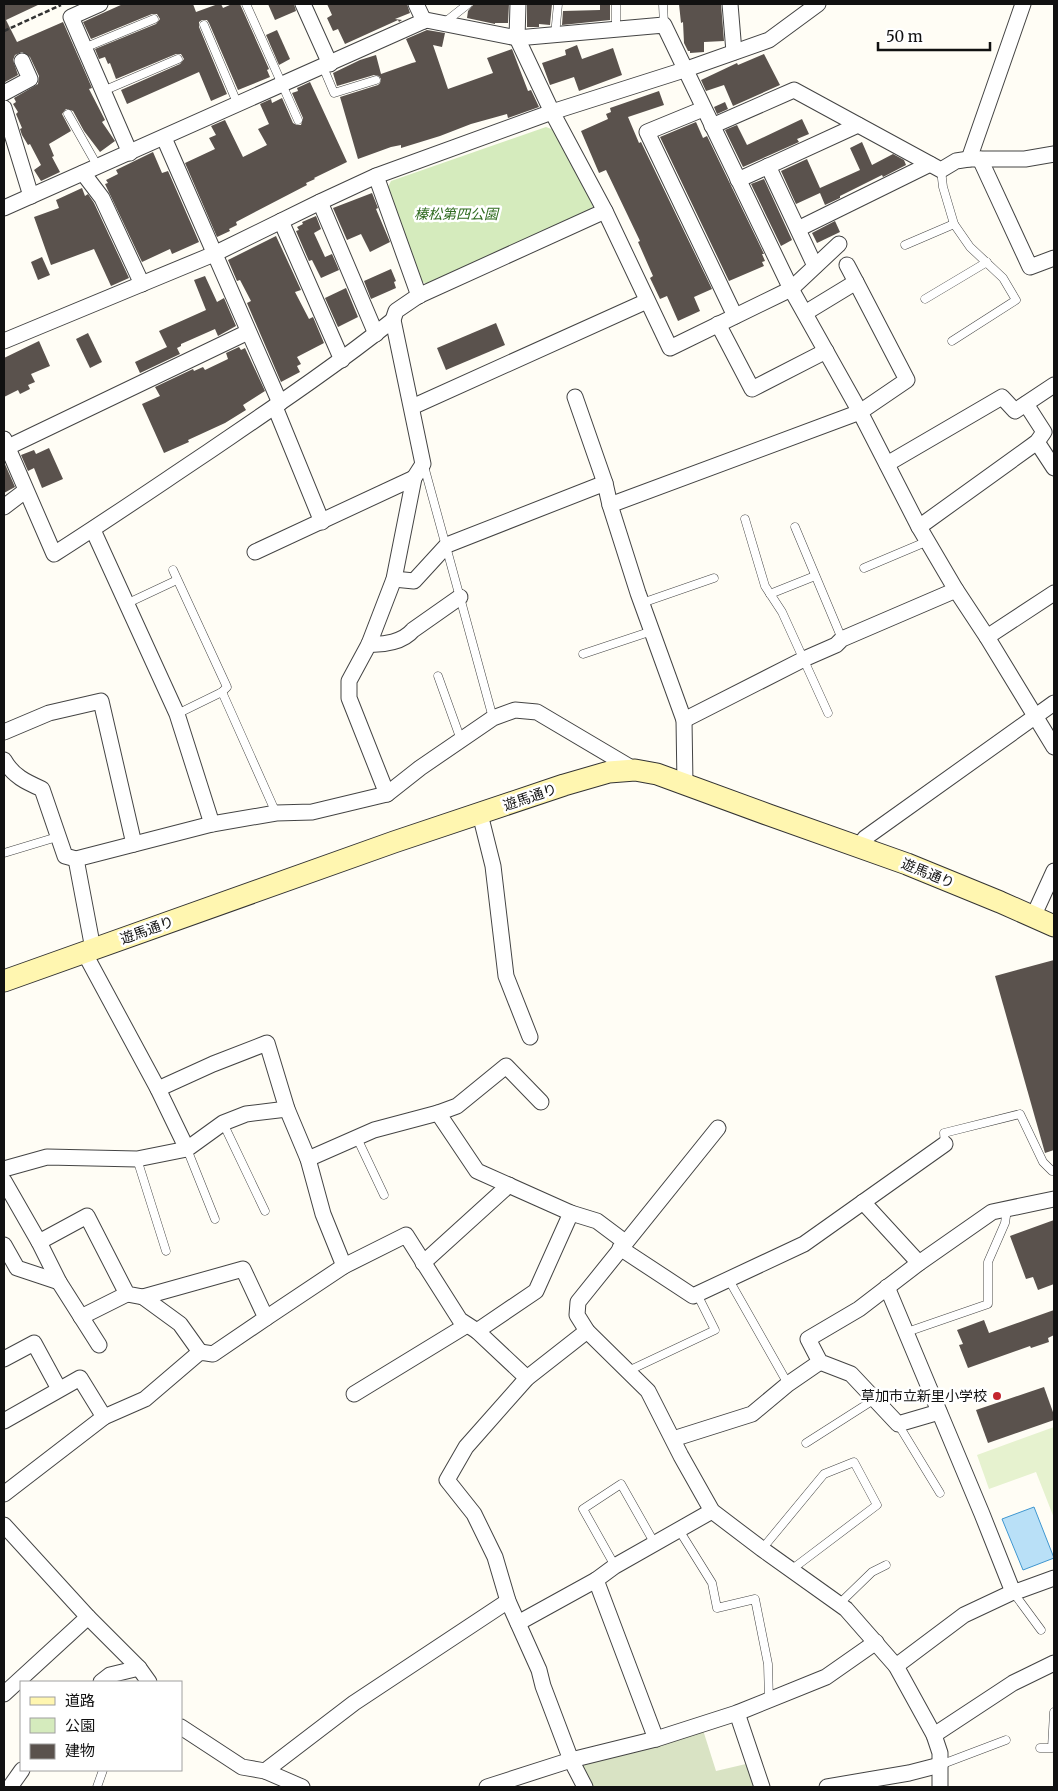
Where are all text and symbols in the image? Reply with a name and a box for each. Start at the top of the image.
scale bar [878,20,990,52]
text: 50 m [886,27,923,46]
park label: 榛松第四公園 [414,205,500,223]
street label: 遊馬通り [501,779,559,815]
street label: 遊馬通り [899,854,957,892]
street label: 遊馬通り [118,912,176,948]
place label: 草加市立新里小学校 [861,1387,987,1405]
marker: 草加市立新里小学校 [991,1390,1003,1402]
legend [20,1681,182,1771]
text: 道路 [65,1691,95,1710]
text: 公園 [65,1716,95,1735]
text: 建物 [65,1741,95,1760]

